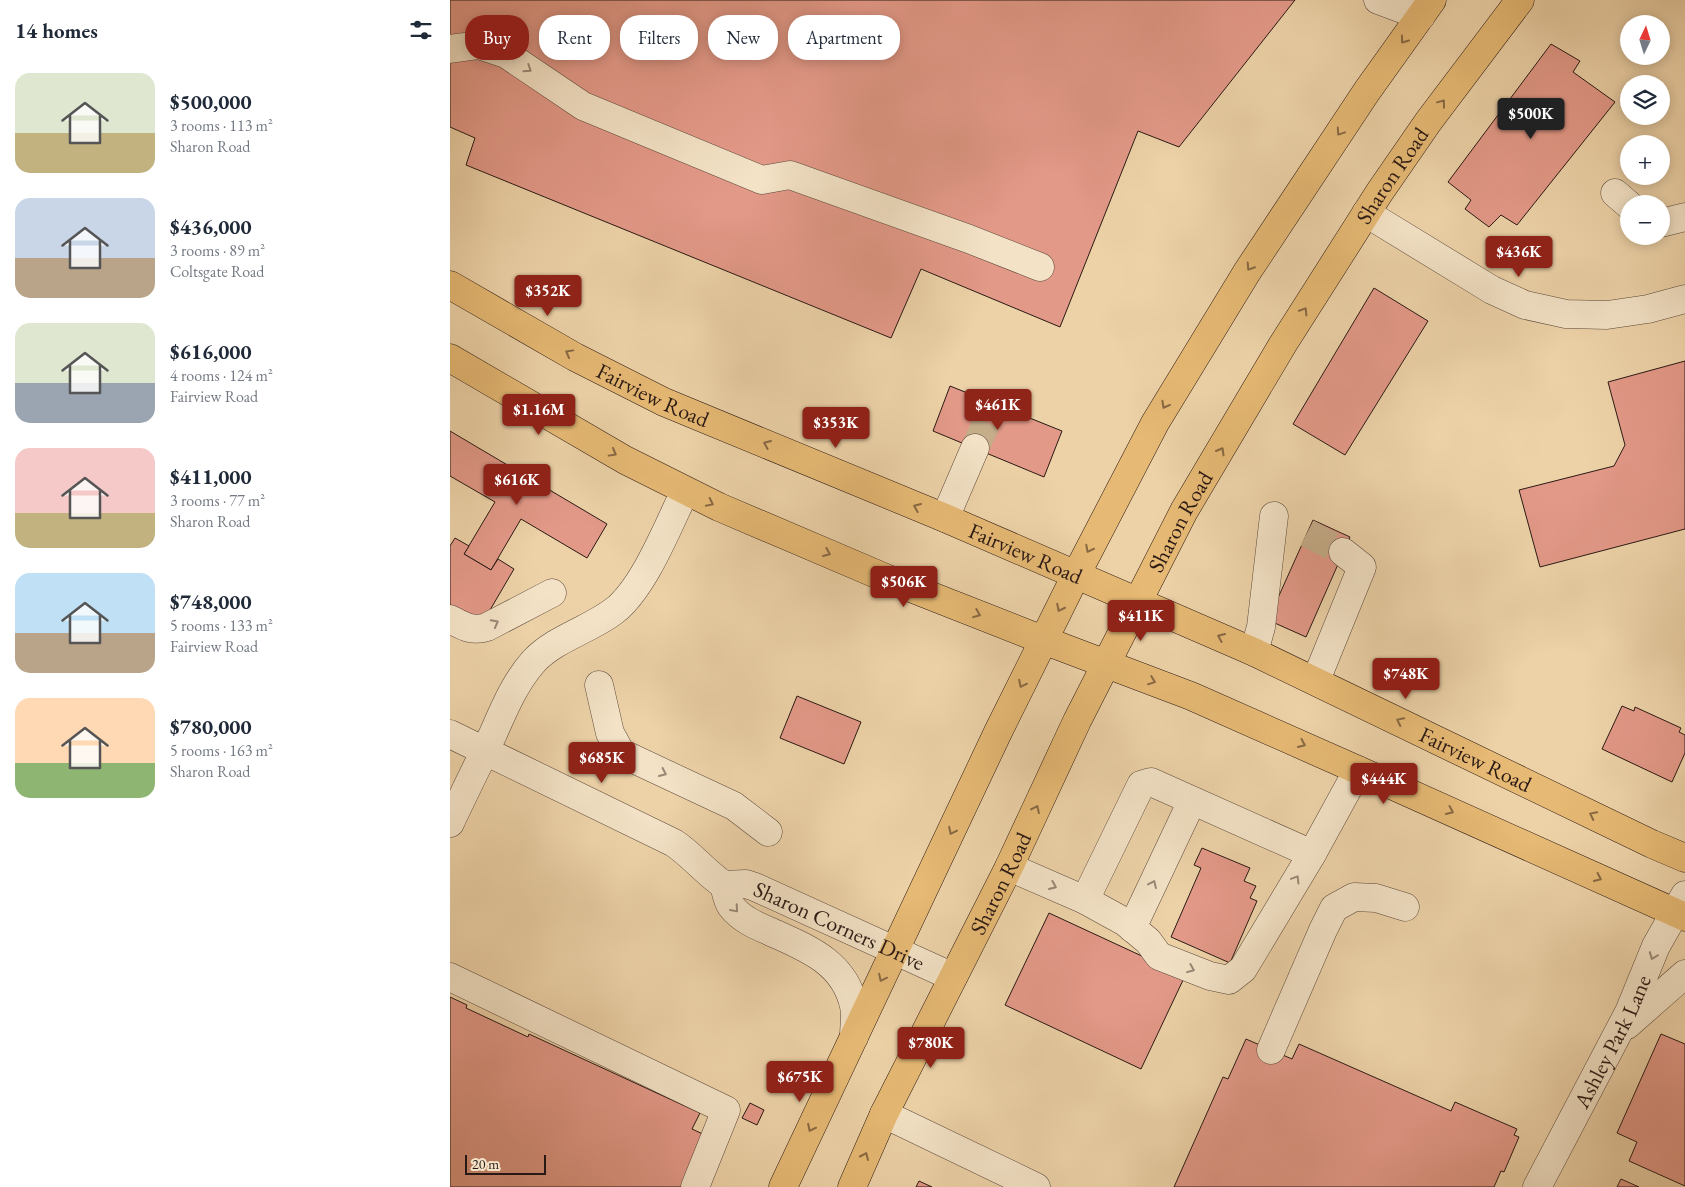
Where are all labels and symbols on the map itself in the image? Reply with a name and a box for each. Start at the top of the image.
north arrow [1620,15,1670,65]
one-way arrow [1401,34,1410,44]
one-way arrow [522,63,531,72]
pin: $500K [1496,98,1566,140]
one-way arrow [1436,99,1445,109]
street label: Sharon Road [1349,121,1435,229]
one-way arrow [1337,126,1346,135]
pin: $436K [1484,236,1554,278]
one-way arrow [1247,261,1256,270]
pin: $352K [513,274,583,317]
one-way arrow [1297,308,1307,317]
one-way arrow [565,350,574,360]
street label: Fairview Road [592,356,714,434]
pin: $461K [963,388,1033,431]
pin: $1.16M [498,394,580,436]
one-way arrow [1161,400,1171,409]
pin: $353K [801,406,871,449]
one-way arrow [763,439,772,450]
one-way arrow [608,447,617,457]
one-way arrow [1214,447,1224,456]
pin: $616K [482,464,552,506]
street label: Sharon Road [1141,465,1219,577]
one-way arrow [705,497,714,507]
one-way arrow [913,502,922,513]
street label: Fairview Road [964,516,1088,591]
one-way arrow [1085,544,1095,553]
one-way arrow [822,548,830,558]
pin: $506K [869,566,939,608]
pin: $411K [1106,600,1176,642]
one-way arrow [1056,602,1066,611]
one-way arrow [972,608,981,618]
one-way arrow [490,619,499,629]
one-way arrow [1217,633,1226,644]
pin: $748K [1371,658,1441,700]
one-way arrow [1147,675,1156,685]
one-way arrow [1017,679,1028,688]
one-way arrow [1396,717,1405,727]
street label: Fairview Road [1415,720,1537,799]
one-way arrow [1297,738,1306,749]
pin: $685K [567,742,637,784]
pin: $444K [1349,762,1419,805]
one-way arrow [658,767,667,777]
one-way arrow [1030,805,1040,814]
one-way arrow [1445,805,1454,816]
one-way arrow [1589,811,1598,821]
one-way arrow [948,826,959,835]
street label: Sharon Road [963,827,1038,939]
one-way arrow [1593,871,1602,882]
street label: Sharon Corners Drive [749,874,930,977]
one-way arrow [1290,875,1299,885]
one-way arrow [1048,880,1057,891]
one-way arrow [1147,880,1157,889]
one-way arrow [729,903,737,912]
one-way arrow [1648,951,1659,960]
one-way arrow [1186,963,1194,973]
street label: Ashley Park Lane [1566,970,1657,1114]
one-way arrow [878,973,889,982]
pin: $780K [896,1026,966,1069]
pin: $675K [765,1060,835,1103]
one-way arrow [807,1123,817,1132]
scale bar [465,1152,546,1175]
one-way arrow [859,1152,870,1161]

